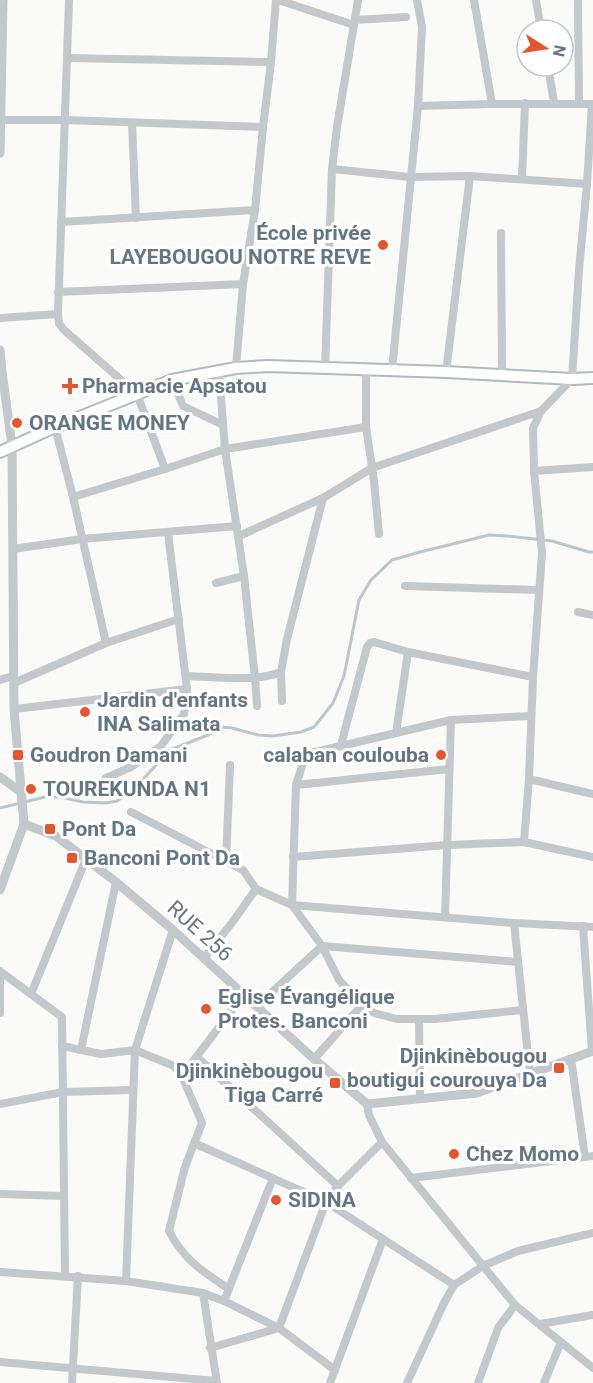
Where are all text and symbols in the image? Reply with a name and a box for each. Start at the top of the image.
north arrow [515,18,575,78]
text: N [549,44,570,59]
place label: École privée LAYEBOUGOU NOTRE REVE [109,221,371,269]
marker: École privée LAYEBOUGOU NOTRE REVE [376,238,390,252]
place label: Pharmacie Apsatou [82,374,267,398]
marker: Pharmacie Apsatou [63,379,77,393]
place label: ORANGE MONEY [29,411,190,435]
marker: ORANGE MONEY [10,416,24,430]
place label: Jardin d'enfants INA Salimata [97,688,248,736]
marker: Jardin d'enfants INA Salimata [78,705,92,719]
place label: Goudron Damani [30,743,188,767]
place label: calaban coulouba [263,743,429,767]
marker: Goudron Damani [11,748,25,762]
marker: calaban coulouba [434,748,448,762]
place label: TOUREKUNDA N1 [43,777,211,801]
marker: TOUREKUNDA N1 [24,782,38,796]
place label: Pont Da [62,817,136,841]
marker: Pont Da [43,822,57,836]
place label: Banconi Pont Da [84,846,240,870]
marker: Banconi Pont Da [65,851,79,865]
street label: RUE 256 [163,896,237,966]
place label: Eglise Évangélique Protes. Banconi [218,985,395,1033]
marker: Eglise Évangélique Protes. Banconi [199,1002,213,1016]
place label: Djinkinèbougou boutigui courouya Da [347,1044,547,1092]
place label: Djinkinèbougou Tiga Carré [176,1059,323,1107]
marker: Djinkinèbougou boutigui courouya Da [552,1061,566,1075]
marker: Djinkinèbougou Tiga Carré [328,1076,342,1090]
place label: Chez Momo [466,1142,579,1166]
marker: Chez Momo [447,1147,461,1161]
place label: SIDINA [288,1188,357,1212]
marker: SIDINA [269,1193,283,1207]

